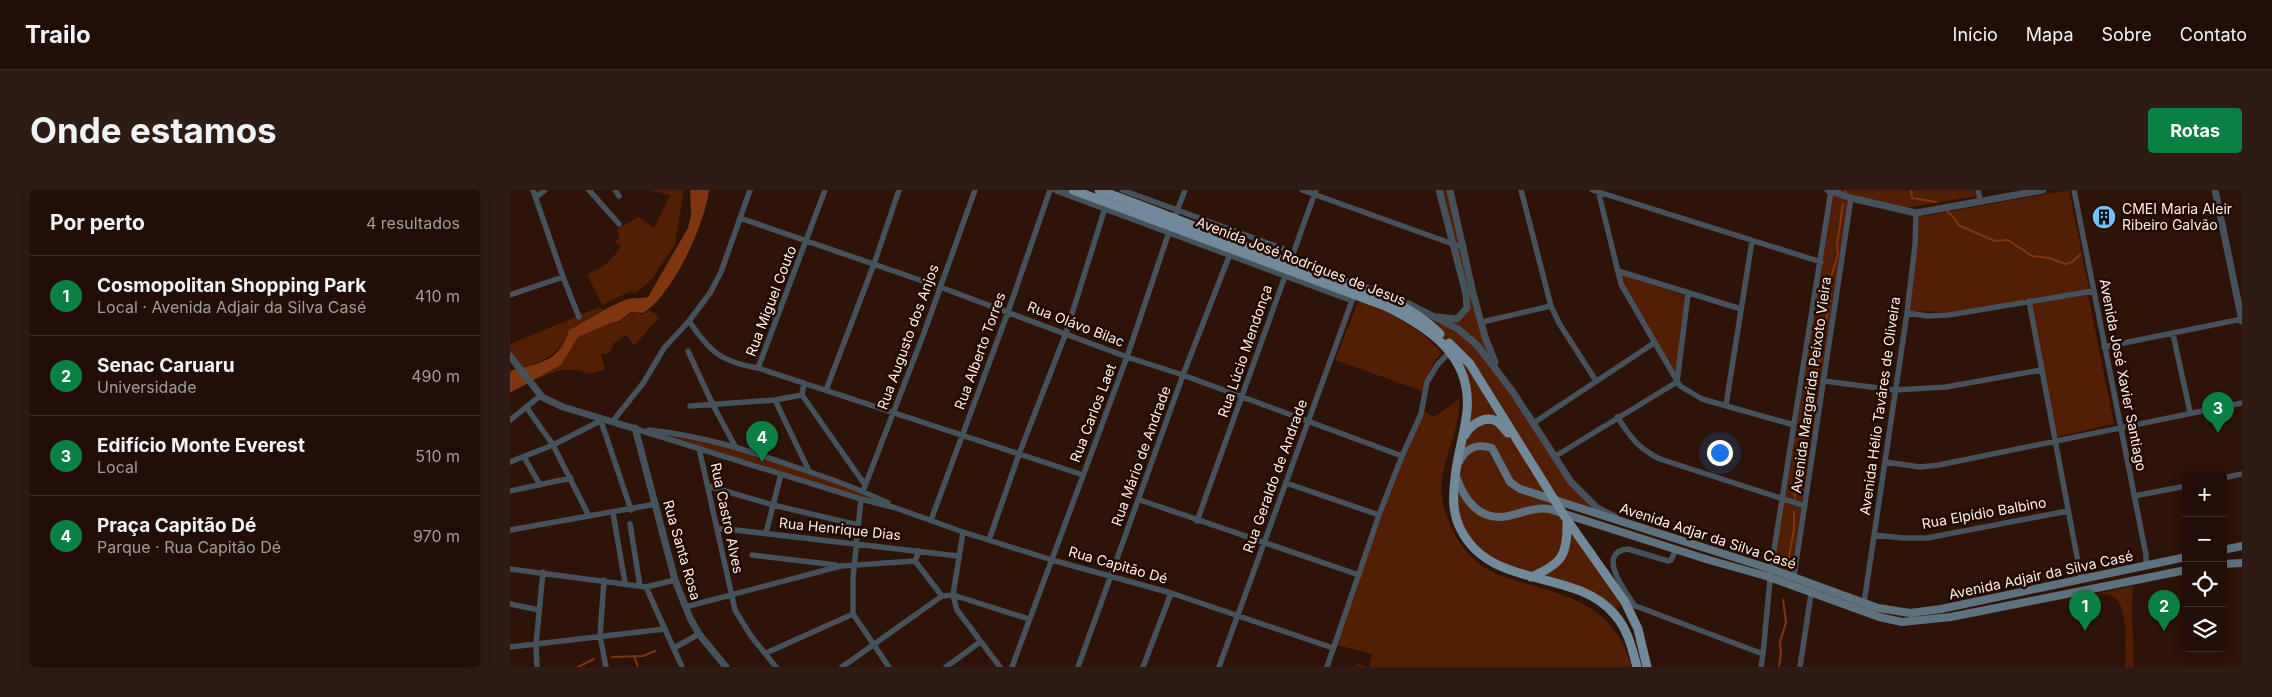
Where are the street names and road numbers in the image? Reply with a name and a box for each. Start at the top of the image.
street label: Avenida José Rodrigues de Jesus [1194,213,1408,308]
street label: Rua Miguel Couto [742,243,799,359]
street label: Rua Augusto dos Anjos [873,262,942,412]
street label: Avenida Margarida Peixoto Vieira [1787,276,1834,494]
street label: Avenida José Xavier Santiago [2097,277,2150,472]
street label: Rua Lúcio Mendonça [1214,282,1275,419]
street label: Rua Alberto Torres [950,290,1009,412]
street label: Avenida Hélio Taváres de Oliveira [1856,296,1903,516]
street label: Rua Olávo Bilac [1025,297,1127,350]
street label: Rua Carlos Laet [1066,361,1119,465]
street label: Rua Mário de Andrade [1107,383,1174,528]
street label: Rua Geraldo de Andrade [1239,397,1310,555]
street label: Rua Castro Alves [707,461,748,575]
street label: Rua Elpídio Balbino [1920,493,2048,532]
street label: Rua Santa Rosa [660,498,705,602]
street label: Avenida Adjar da Silva Casé [1618,499,1799,572]
street label: Rua Henrique Dias [778,514,902,543]
street label: Rua Capitão Dé [1067,542,1170,587]
street label: Avenida Adjair da Silva Casé [1947,547,2135,602]

